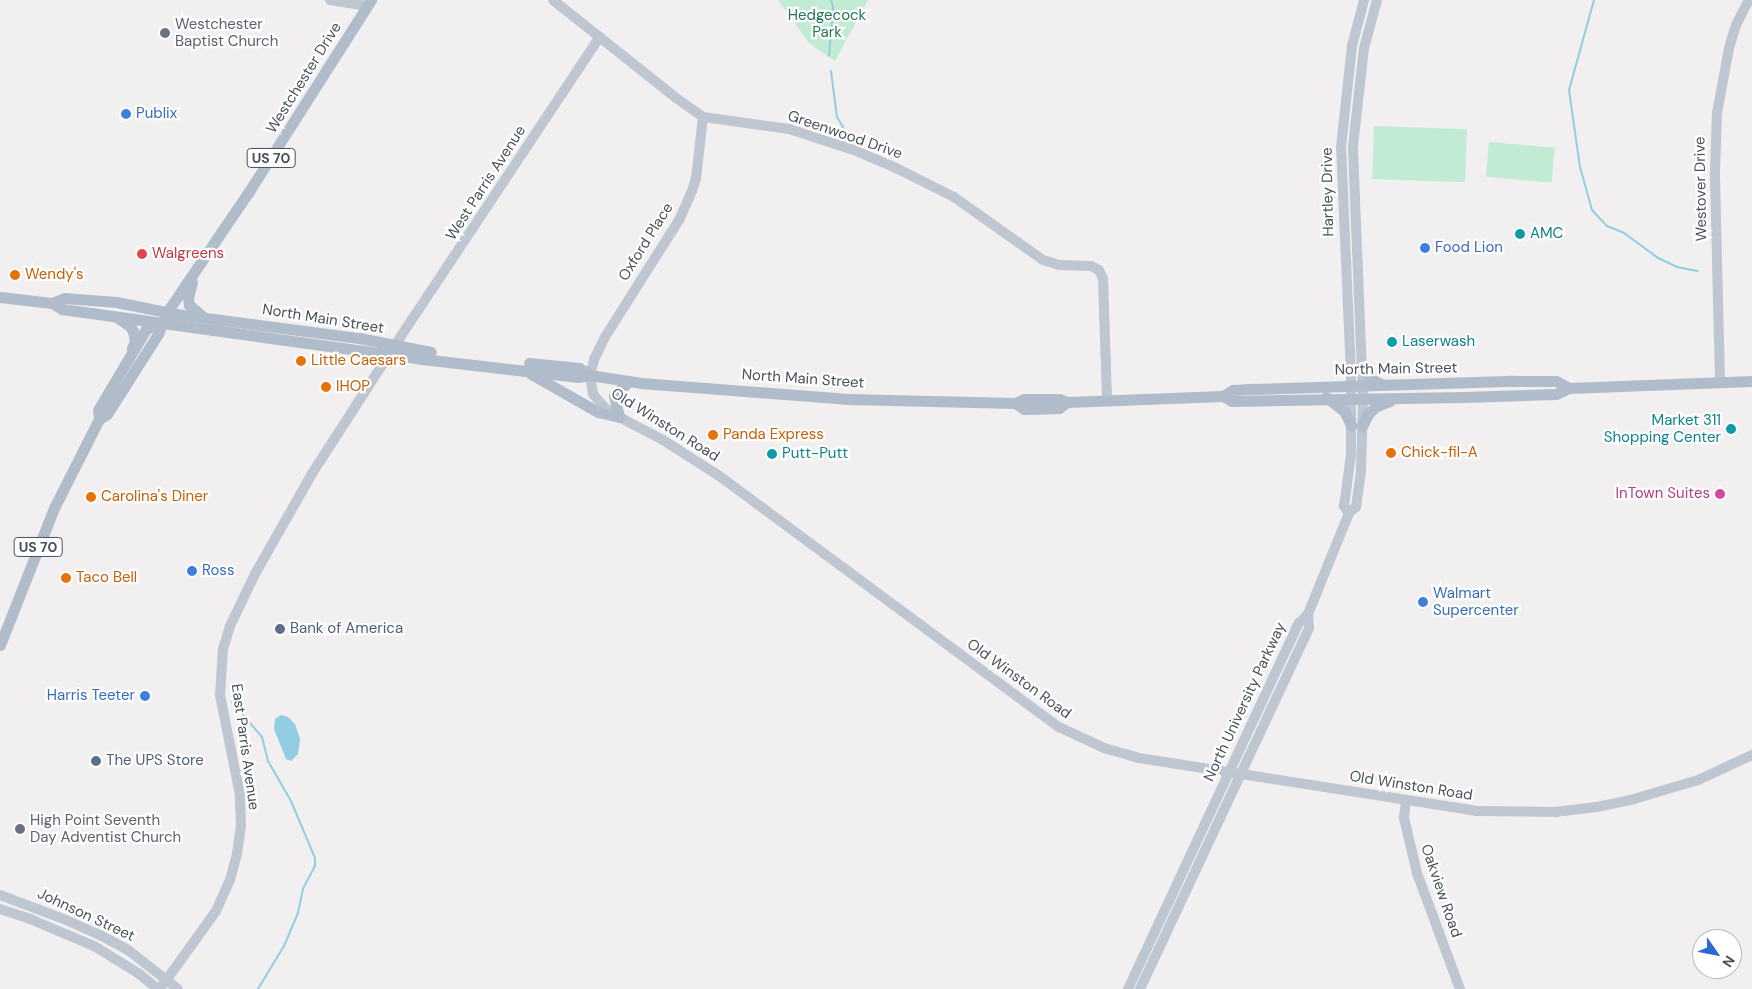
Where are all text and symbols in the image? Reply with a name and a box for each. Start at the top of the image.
park label: Hedgecock Park [788,6,866,41]
place label: Westchester Baptist Church [175,15,278,50]
street label: Westchester Drive [263,19,345,137]
marker: Westchester Baptist Church [159,27,171,39]
place label: Publix [136,105,177,123]
street label: Greenwood Drive [785,107,905,163]
marker: Publix [120,108,132,120]
street label: West Parris Avenue [442,122,530,244]
street label: Westover Drive [1691,136,1711,242]
road number: US 70 [246,146,296,170]
street label: Hartley Drive [1318,147,1338,237]
street label: Oxford Place [615,200,677,284]
place label: AMC [1530,225,1563,243]
marker: AMC [1514,228,1526,240]
place label: Food Lion [1435,239,1503,257]
marker: Food Lion [1419,242,1431,254]
place label: Walgreens [152,245,224,263]
marker: Walgreens [136,248,148,260]
place label: Wendy's [25,266,84,284]
marker: Wendy's [9,269,21,281]
street label: North Main Street [261,301,385,337]
place label: Laserwash [1402,333,1475,351]
marker: Laserwash [1386,336,1398,348]
place label: Little Caesars [311,352,406,370]
marker: Little Caesars [295,355,307,367]
street label: North Main Street [1334,359,1458,379]
street label: North Main Street [741,366,865,392]
place label: IHOP [336,378,370,396]
marker: IHOP [320,381,332,393]
street label: Old Winston Road [607,384,723,466]
place label: Market 311 Shopping Center [1604,411,1721,446]
marker: Market 311 Shopping Center [1725,423,1737,435]
place label: Panda Express [723,426,824,444]
marker: Panda Express [707,429,719,441]
place label: Chick-fil-A [1401,444,1478,462]
place label: Putt-Putt [782,445,848,463]
marker: Chick-fil-A [1385,447,1397,459]
marker: Putt-Putt [766,448,778,460]
place label: InTown Suites [1616,485,1710,503]
place label: Carolina's Diner [101,488,208,506]
marker: InTown Suites [1714,488,1726,500]
marker: Carolina's Diner [85,491,97,503]
road number: US 70 [13,536,63,558]
place label: Ross [202,562,234,580]
marker: Ross [186,565,198,577]
place label: Taco Bell [76,569,137,587]
marker: Taco Bell [60,572,72,584]
place label: Walmart Supercenter [1433,584,1519,619]
marker: Walmart Supercenter [1417,596,1429,608]
place label: Bank of America [290,620,403,638]
street label: North University Parkway [1200,620,1290,784]
marker: Bank of America [274,623,286,635]
street label: Old Winston Road [963,635,1075,723]
street label: East Parris Avenue [227,683,263,811]
place label: Harris Teeter [47,687,135,705]
marker: Harris Teeter [139,690,151,702]
place label: The UPS Store [106,752,204,770]
marker: The UPS Store [90,755,102,767]
street label: Old Winston Road [1348,767,1474,805]
place label: High Point Seventh Day Adventist Church [30,811,181,846]
marker: High Point Seventh Day Adventist Church [14,823,26,835]
street label: Oakview Road [1417,842,1465,940]
street label: Johnson Street [35,885,137,945]
north arrow [1692,929,1742,979]
text: N [1718,952,1739,971]

